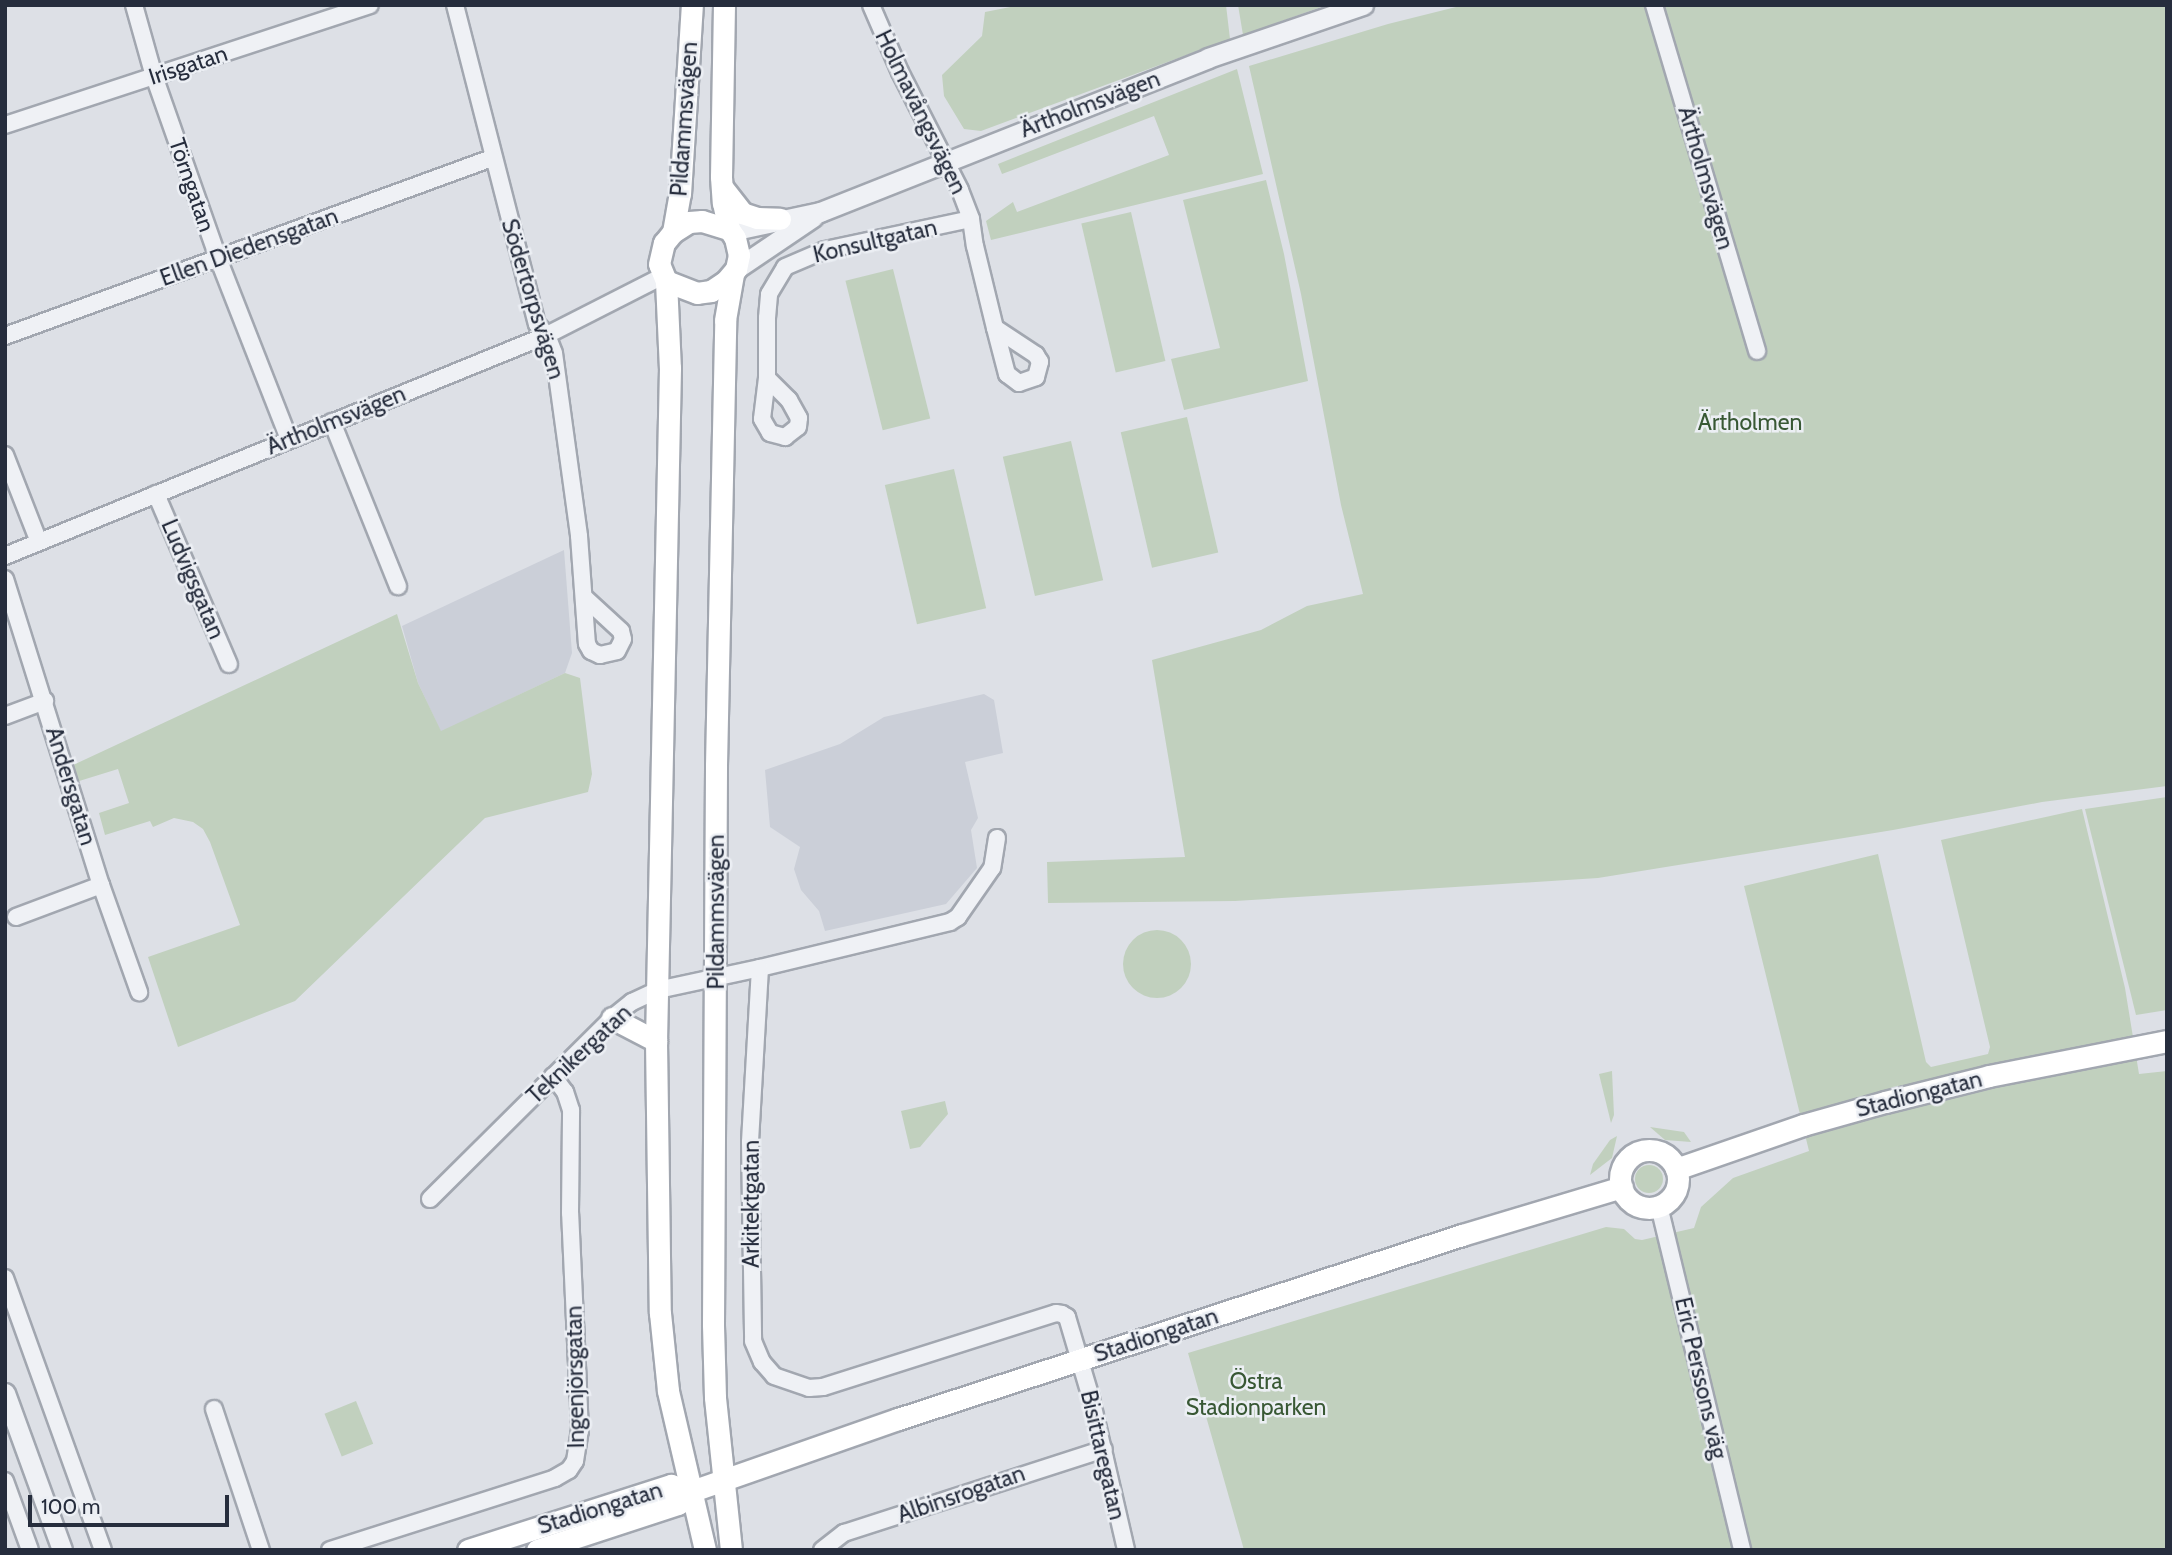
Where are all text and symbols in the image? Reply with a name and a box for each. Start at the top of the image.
street label: Holmavångsvägen [869,25,973,199]
street label: Irisgatan [145,39,231,91]
street label: Pildammsvägen [665,41,703,197]
street label: Ärtholmsvägen [1016,65,1164,143]
street label: Ärtholmsvägen [1672,103,1740,253]
street label: Törngatan [163,135,221,235]
street label: Ellen Diedensgatan [156,202,342,292]
street label: Konsultgatan [810,213,940,269]
street label: Södertorpsvägen [496,216,570,382]
street label: Ärtholmsvägen [262,380,410,460]
park label: Ärtholmen [1698,408,1802,436]
street label: Ludvigsgatan [155,515,231,643]
street label: Andersgatan [40,724,102,848]
street label: Pildammsvägen [702,834,730,990]
street label: Teknikergatan [521,999,637,1109]
street label: Stadiongatan [1853,1065,1985,1123]
street label: Arkitektgatan [737,1140,765,1268]
street label: Eric Perssons väg [1669,1294,1733,1462]
street label: Stadiongatan [1090,1302,1222,1368]
street label: Ingenjörsgatan [560,1305,590,1449]
park label: Östra Stadionparken [1186,1367,1326,1421]
street label: Bisittaregatan [1075,1388,1131,1522]
street label: Albinsrogatan [894,1459,1028,1529]
street label: Stadiongatan [534,1476,666,1540]
scale bar [32,1482,233,1526]
text: 100 m [41,1494,100,1519]

